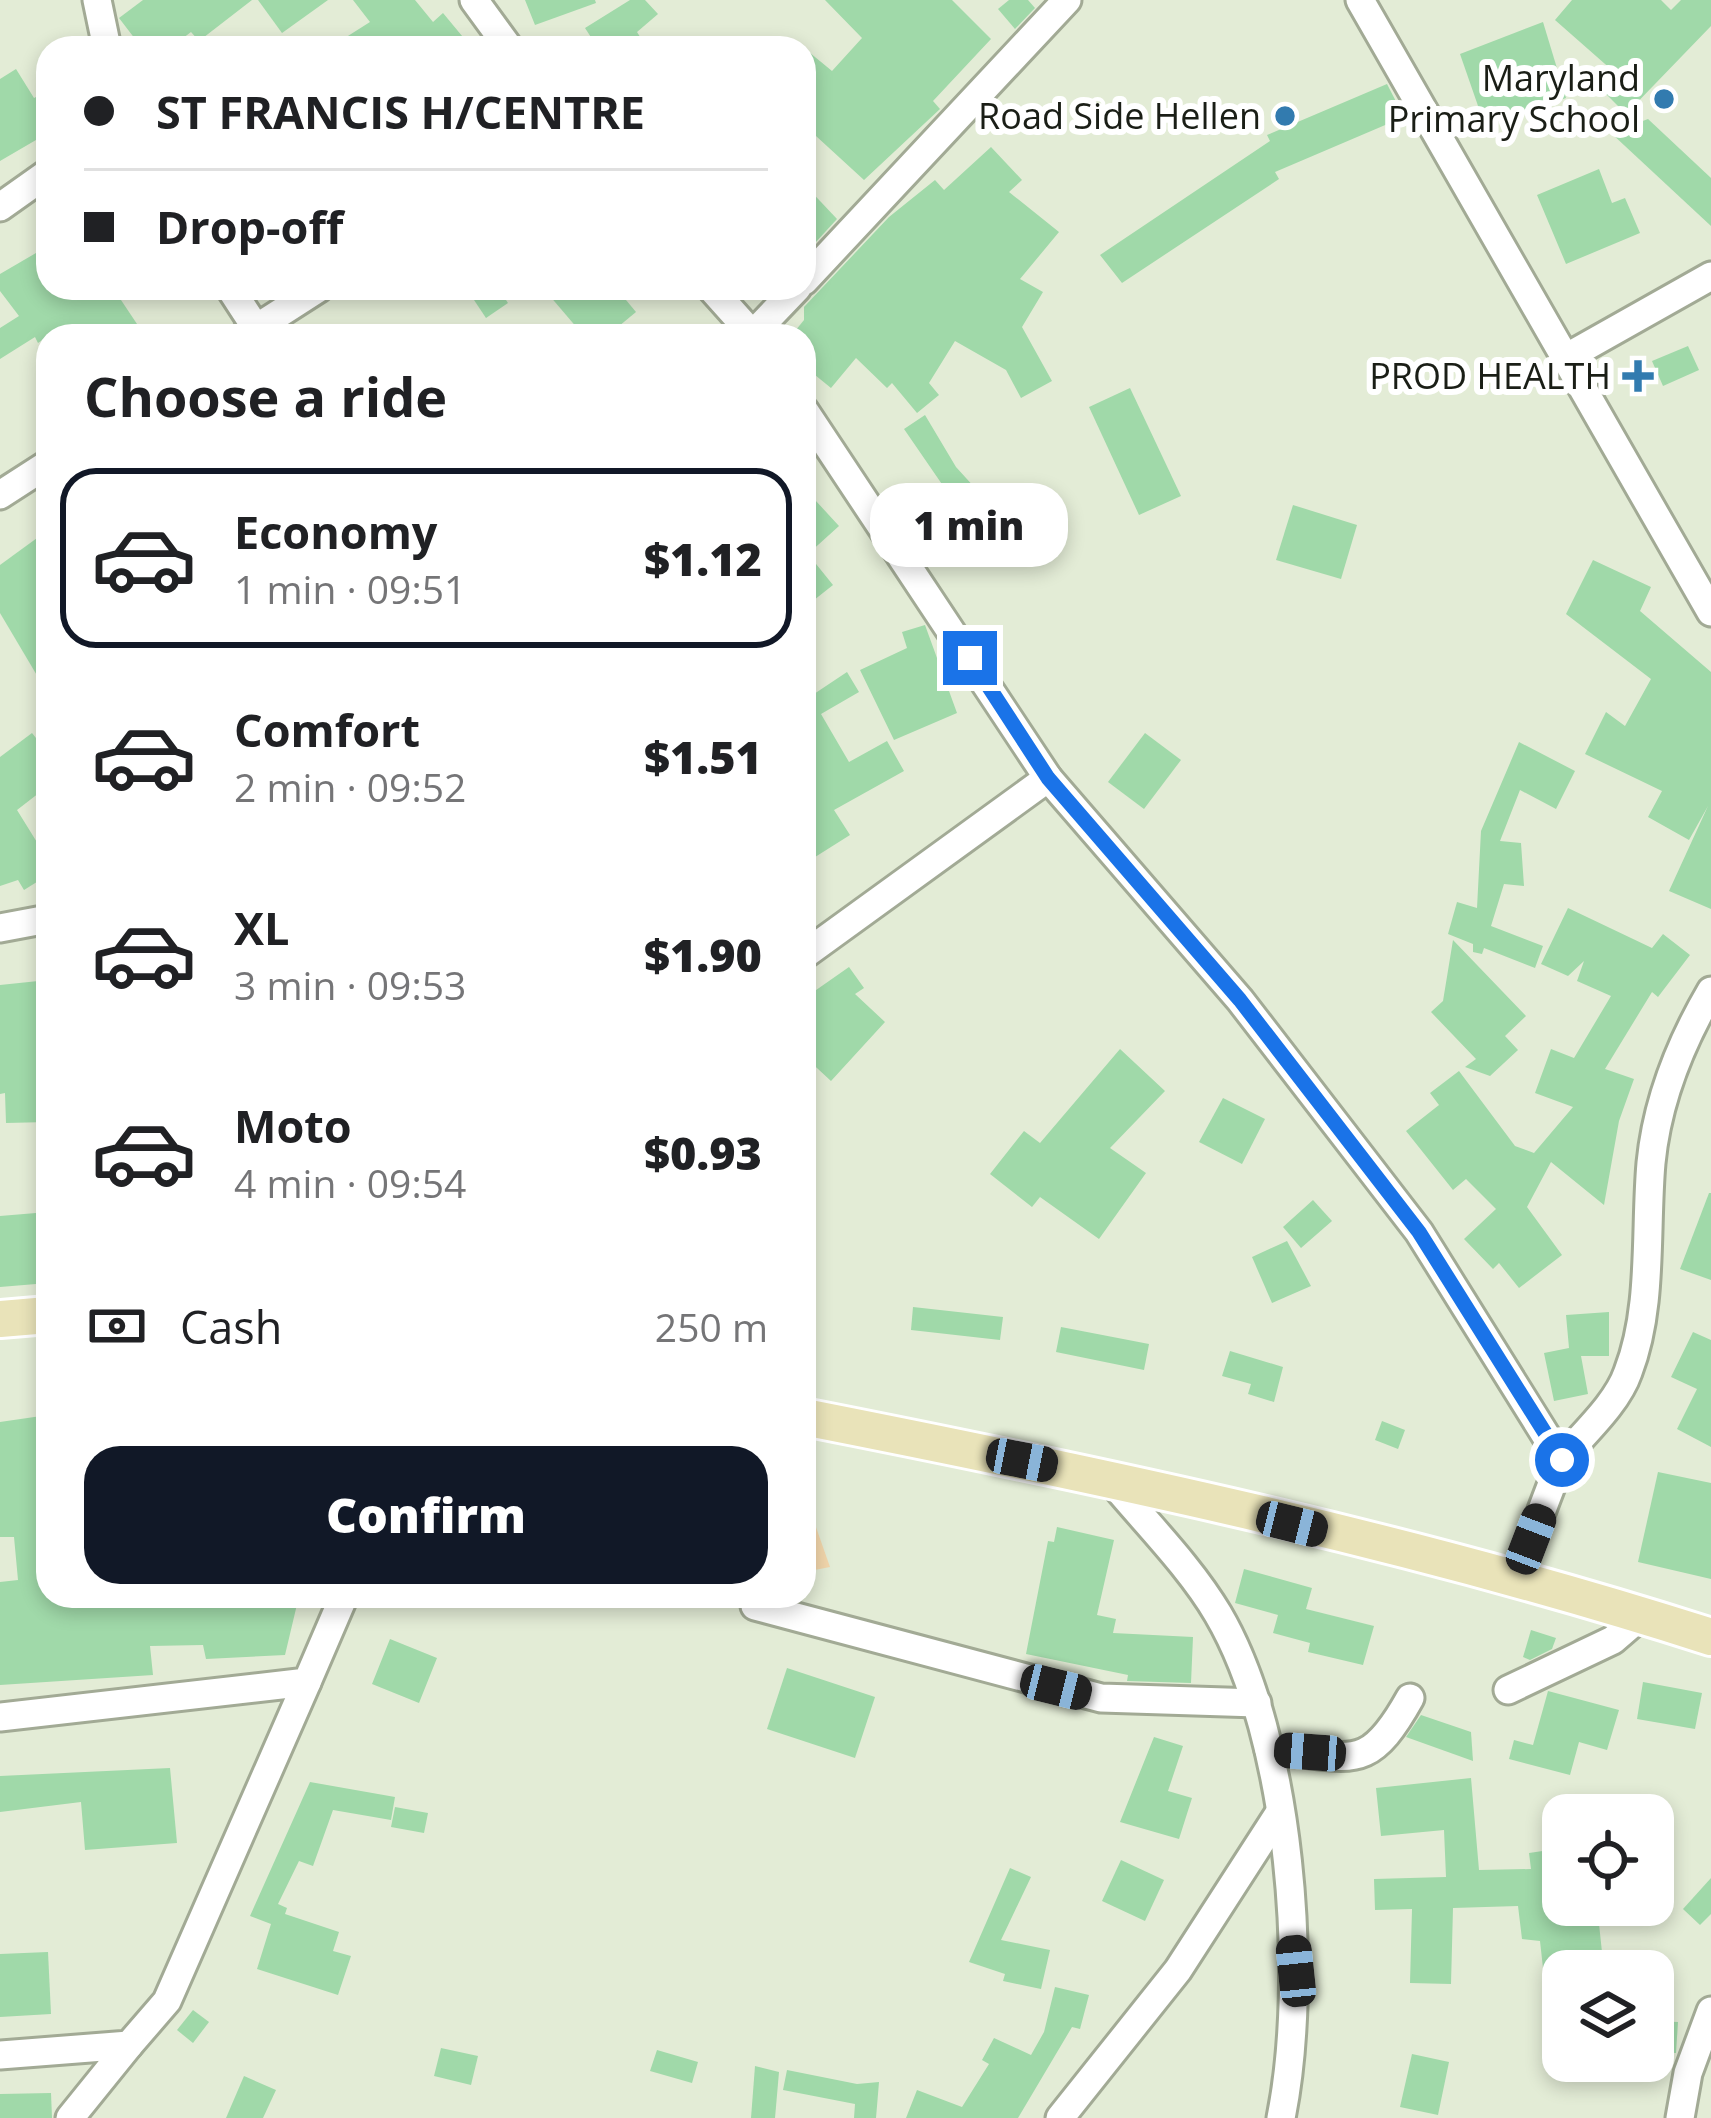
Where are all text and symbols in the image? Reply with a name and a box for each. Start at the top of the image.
place label: Maryland Primary School [1388,53,1640,143]
text: ST FRANCIS H/CENTRE [156,81,645,142]
marker: Maryland Primary School [1651,86,1677,112]
place label: Road Side Hellen [978,91,1261,140]
marker: Road Side Hellen [1272,103,1298,129]
text: Drop-off [156,196,343,257]
place label: PROD HEALTH [1369,351,1611,400]
text: Choose a ride [84,359,447,433]
marker: PROD HEALTH [1622,360,1654,392]
callout: 1 min [871,484,1069,568]
text: 1 min [914,498,1024,551]
text: Economy [234,501,437,562]
icon: car [90,504,198,612]
text: $1.12 [644,528,762,589]
text: 1 min · 09:51 [234,562,466,615]
route end [943,631,997,685]
text: Comfort [234,699,420,760]
icon: car [90,702,198,810]
text: $1.51 [644,726,762,787]
text: 2 min · 09:52 [234,760,466,813]
text: XL [234,897,289,958]
icon: car [90,900,198,1008]
text: $1.90 [644,924,762,985]
text: 3 min · 09:53 [234,958,466,1011]
text: Moto [234,1095,352,1156]
icon: car [90,1098,198,1206]
text: $0.93 [644,1122,762,1183]
text: 4 min · 09:54 [234,1156,466,1209]
icon: cash [84,1293,150,1359]
text: Cash [180,1296,282,1357]
text: 250 m [655,1300,768,1353]
route start [1535,1433,1589,1487]
car [983,1435,1061,1485]
button: Confirm [84,1446,768,1584]
car [1253,1498,1331,1550]
car [1501,1499,1561,1579]
car [1017,1661,1095,1713]
car [1273,1732,1347,1772]
map controls [1542,1794,1674,2082]
button: locate [1542,1794,1674,1926]
car [1274,1933,1318,2009]
button: layers [1542,1950,1674,2082]

